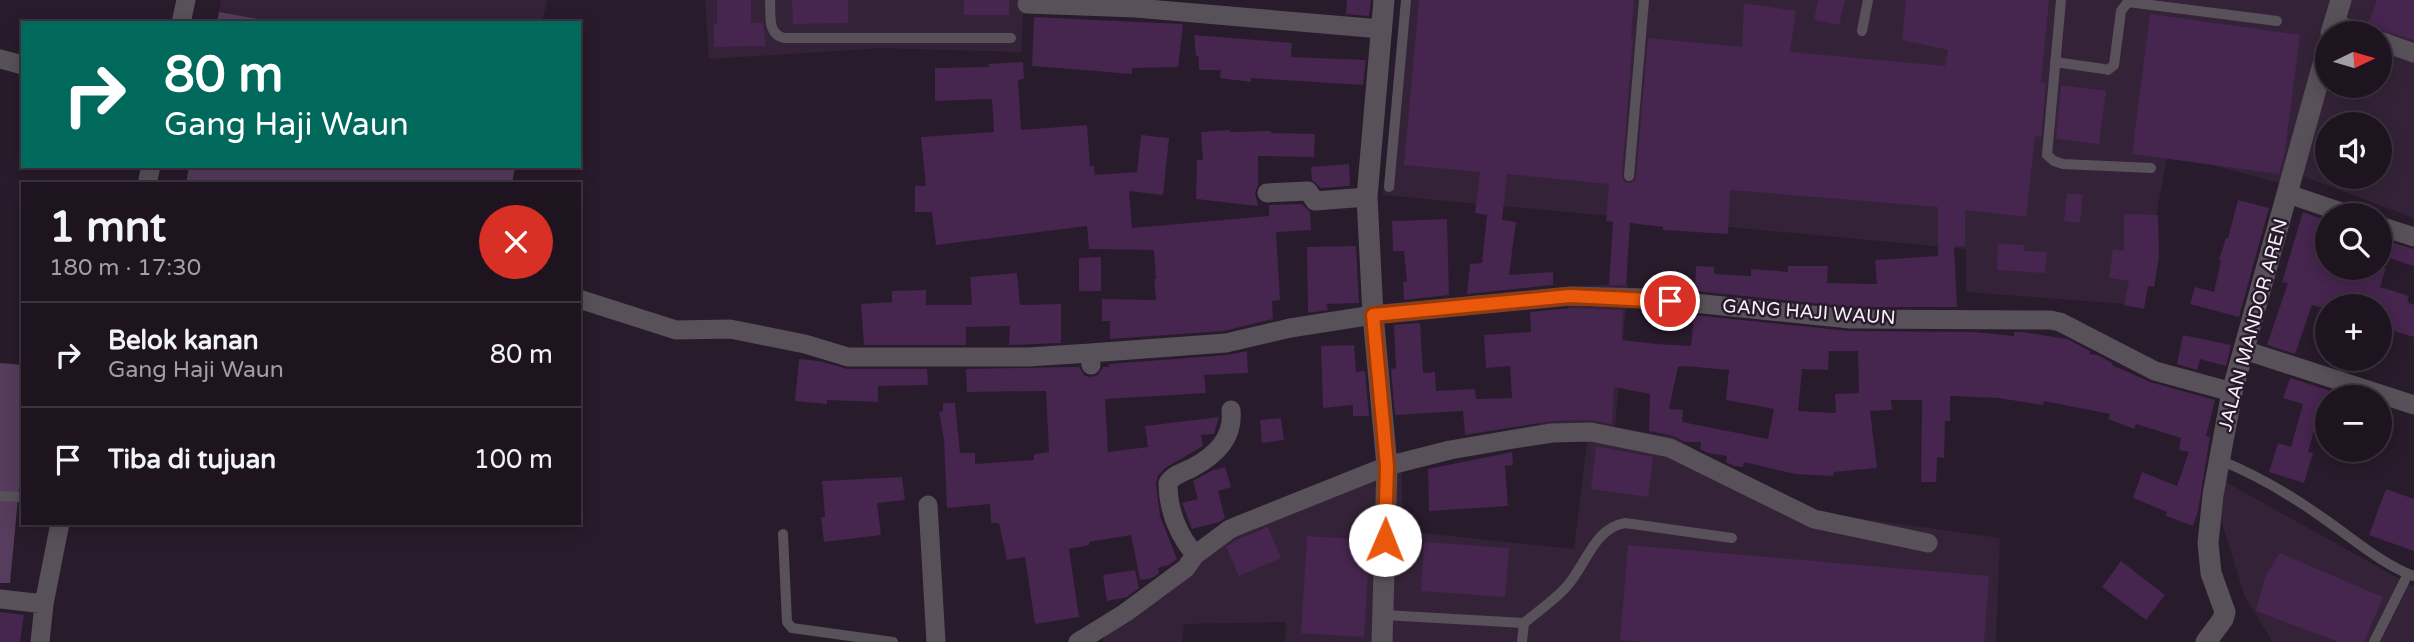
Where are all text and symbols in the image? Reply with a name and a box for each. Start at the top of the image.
north arrow [2315,21,2392,98]
map controls [2315,21,2392,462]
text: 80 m [164,46,283,105]
icon: right [49,49,140,140]
text: Gang Haji Waun [164,106,409,144]
button: sound [2315,112,2392,189]
text: 1 mnt [49,202,166,253]
button: search [2315,203,2392,280]
button: close [479,205,553,279]
street label: JALAN MANDOR AREN [2214,216,2292,434]
text: 180 m · 17:30 [49,254,201,282]
pin [1640,271,1700,331]
icon: arrive [1651,282,1689,320]
button: + [2315,294,2392,371]
street label: GANG HAJI WAUN [1722,295,1896,329]
text: Belok kanan [108,325,259,356]
icon: right [49,336,87,374]
text: 80 m [490,339,553,370]
text: Gang Haji Waun [108,356,284,384]
button: − [2315,385,2392,462]
icon: arrive [49,441,87,479]
text: Tiba di tujuan [108,444,276,475]
text: 100 m [473,444,553,475]
position arrow [1348,503,1422,577]

